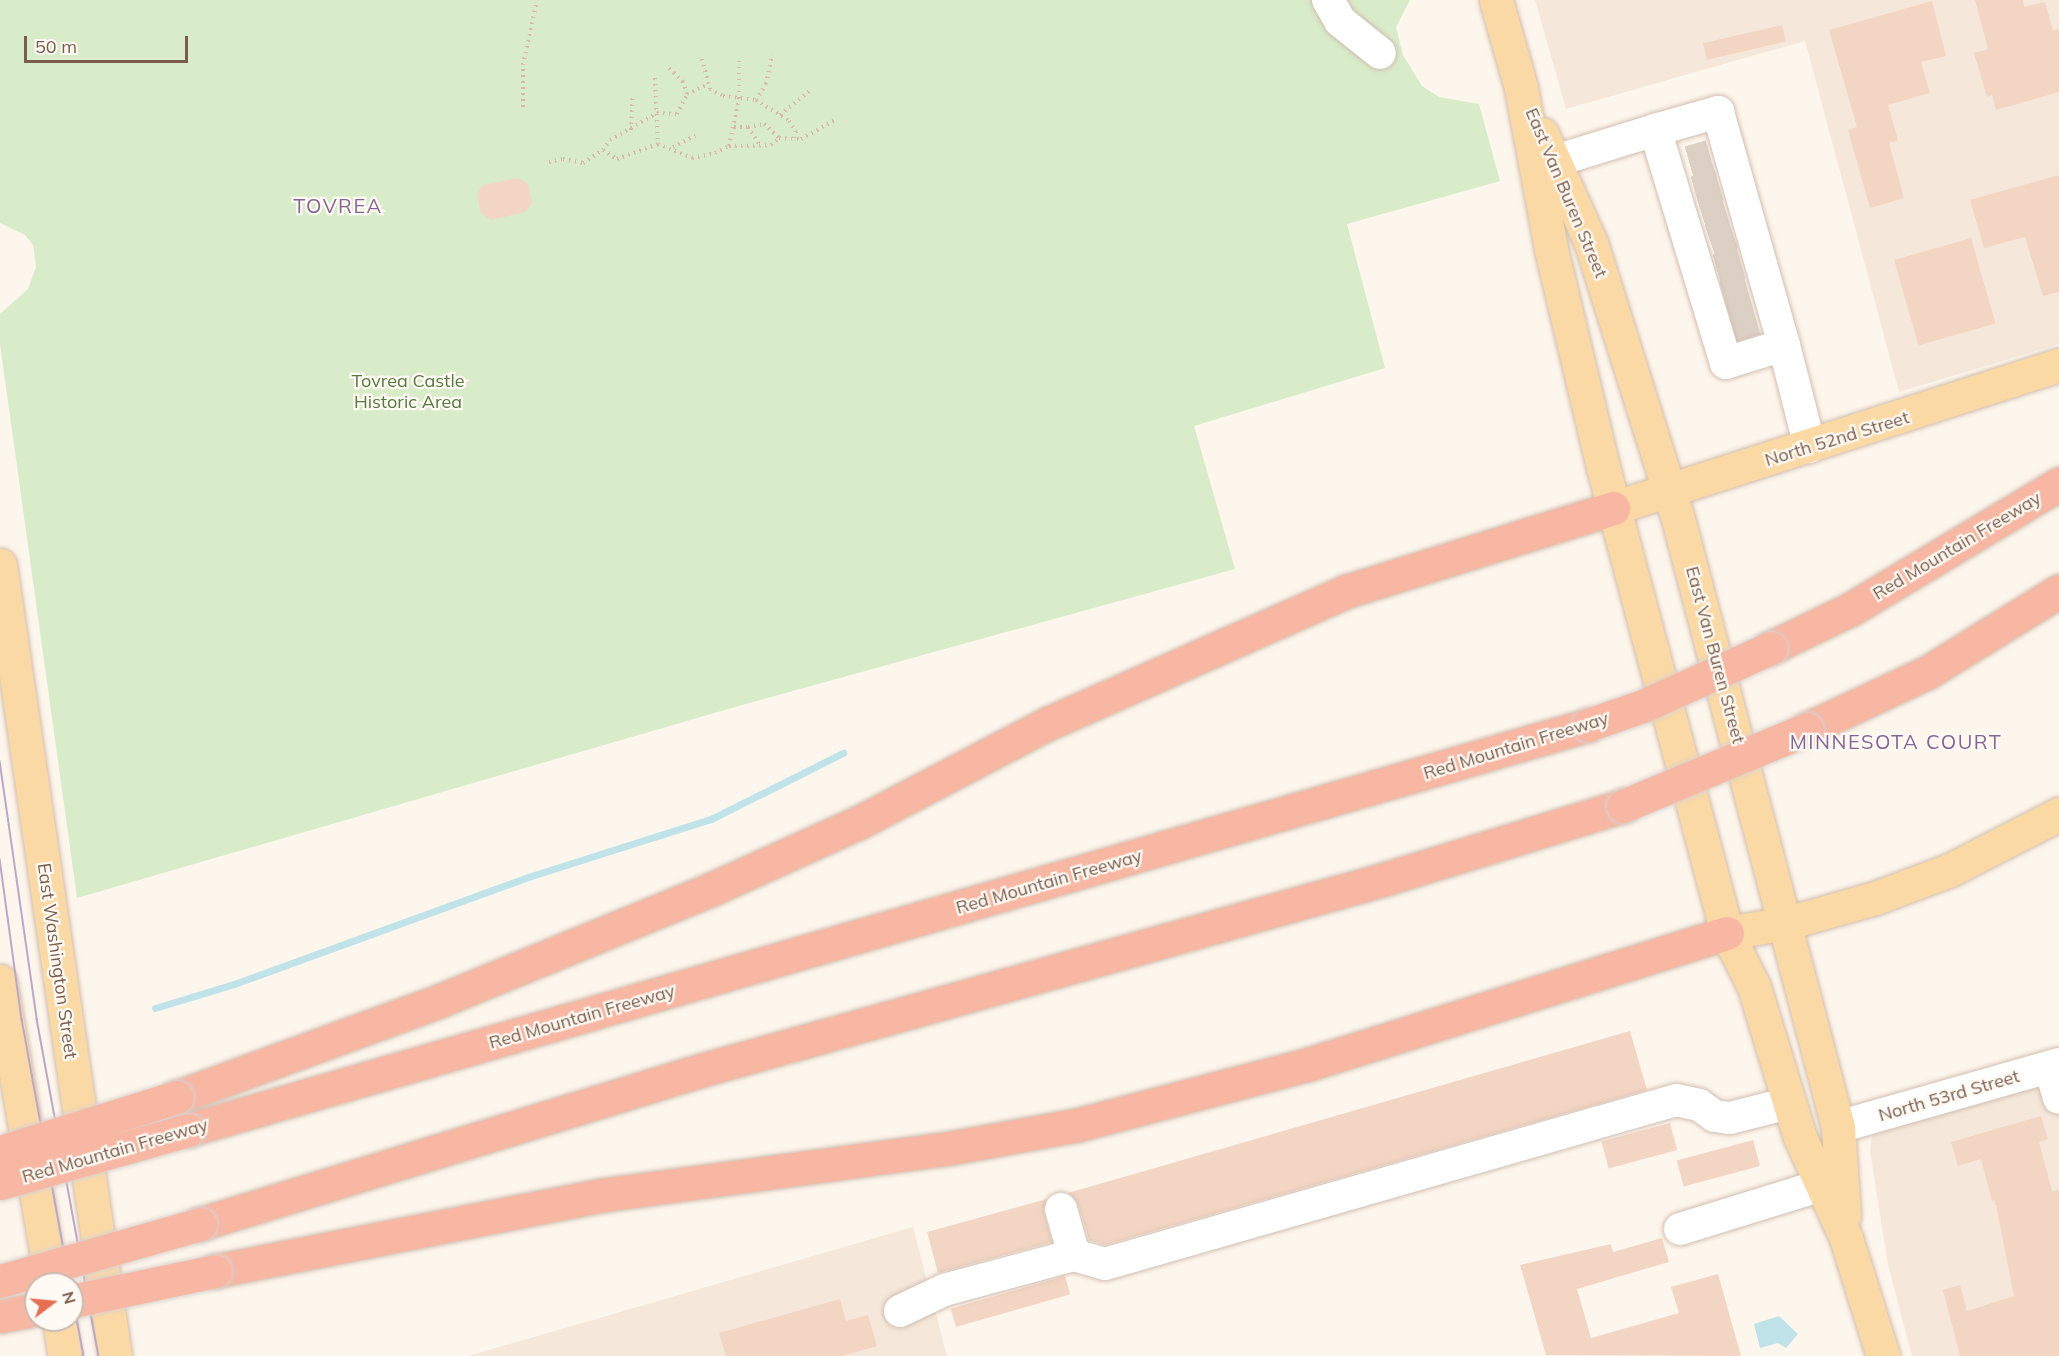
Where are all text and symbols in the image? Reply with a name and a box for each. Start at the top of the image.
scale bar [27,24,190,62]
text: 50 m [35,35,77,58]
street label: East Van Buren Street [1520,105,1612,281]
district label: TOVREA [293,193,383,217]
park label: Tovrea Castle Historic Area [352,371,464,413]
street label: North 52nd Street [1762,407,1912,471]
street label: Red Mountain Freeway [1869,487,2045,605]
street label: East Van Buren Street [1681,564,1749,746]
street label: Red Mountain Freeway [1421,708,1611,784]
district label: MINNESOTA COURT [1790,729,2002,753]
street label: Red Mountain Freeway [954,845,1144,919]
street label: East Washington Street [33,862,81,1060]
street label: Red Mountain Freeway [487,980,677,1054]
street label: North 53rd Street [1876,1066,2022,1126]
street label: Red Mountain Freeway [20,1114,210,1188]
north arrow [24,1272,84,1332]
text: N [58,1289,81,1306]

